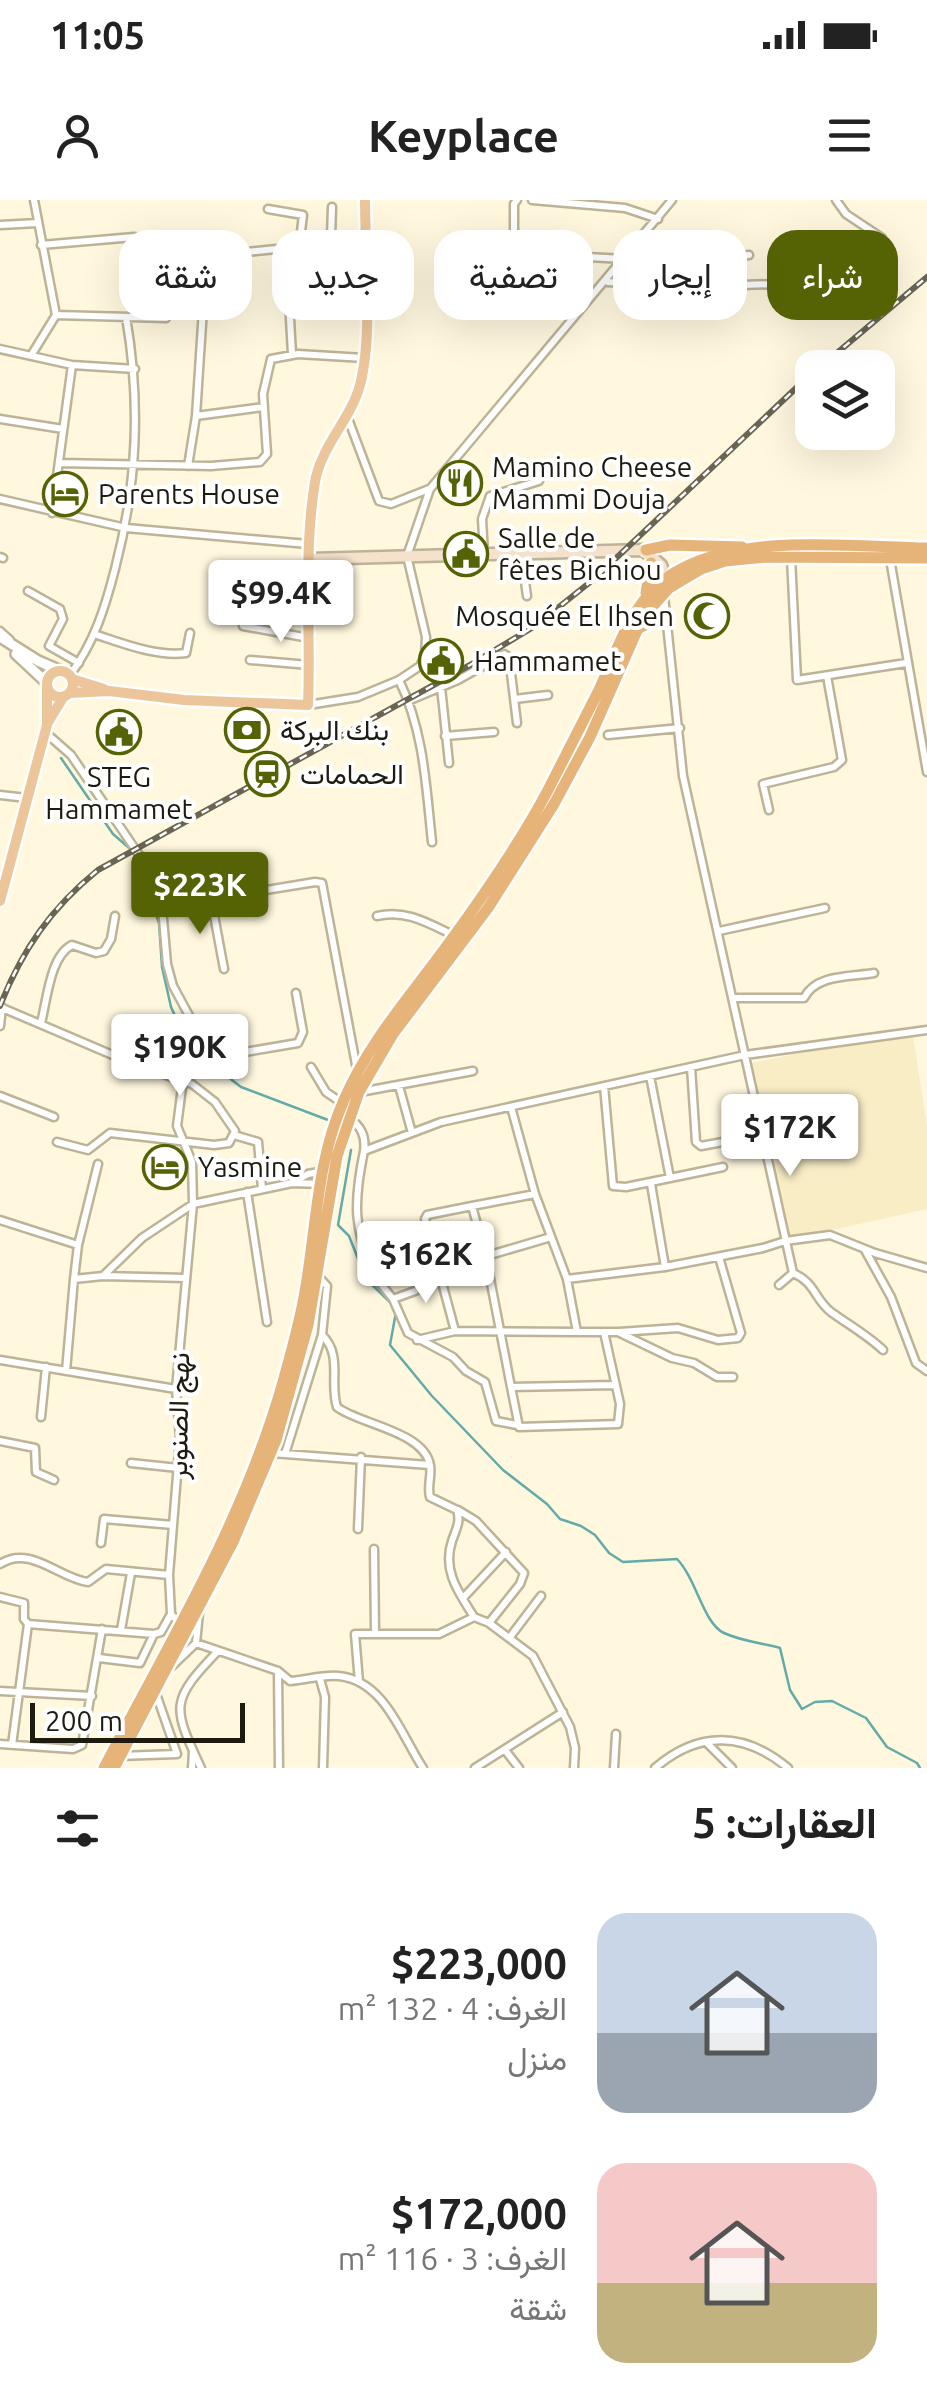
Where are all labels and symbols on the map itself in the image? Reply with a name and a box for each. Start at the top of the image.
place label: Mamino Cheese Mammi Douja [492,451,692,514]
restaurant icon: Mamino Cheese Mammi Douja [437,460,483,506]
hotel icon: Parents House [42,471,88,517]
place label: Parents House [98,478,280,509]
place label: Salle de fêtes Bichiou [498,522,662,585]
public building icon: Salle de fêtes Bichiou [443,531,489,577]
pin: $99.4K [200,560,362,645]
mosque icon: Mosquée El Ihsen [684,593,730,639]
place label: Mosquée El Ihsen [455,600,674,631]
public building icon: Hammamet [418,638,464,684]
place label: Hammamet [474,645,621,676]
bank icon: بنك البركة [224,707,270,753]
public building icon: STEG Hammamet [96,709,142,755]
place label: بنك البركة [280,714,389,748]
station icon: الحمامات [244,751,290,797]
place label: الحمامات [300,758,404,789]
place label: STEG Hammamet [45,761,193,824]
pin: $223K [130,852,270,937]
pin: $190K [110,1014,250,1099]
pin: $172K [720,1094,860,1179]
hotel icon: Yasmine [142,1144,188,1190]
place label: Yasmine [198,1151,302,1182]
pin: $162K [356,1221,496,1306]
street label: نهج الصنوبر [161,1352,199,1481]
scale bar [30,1698,245,1742]

